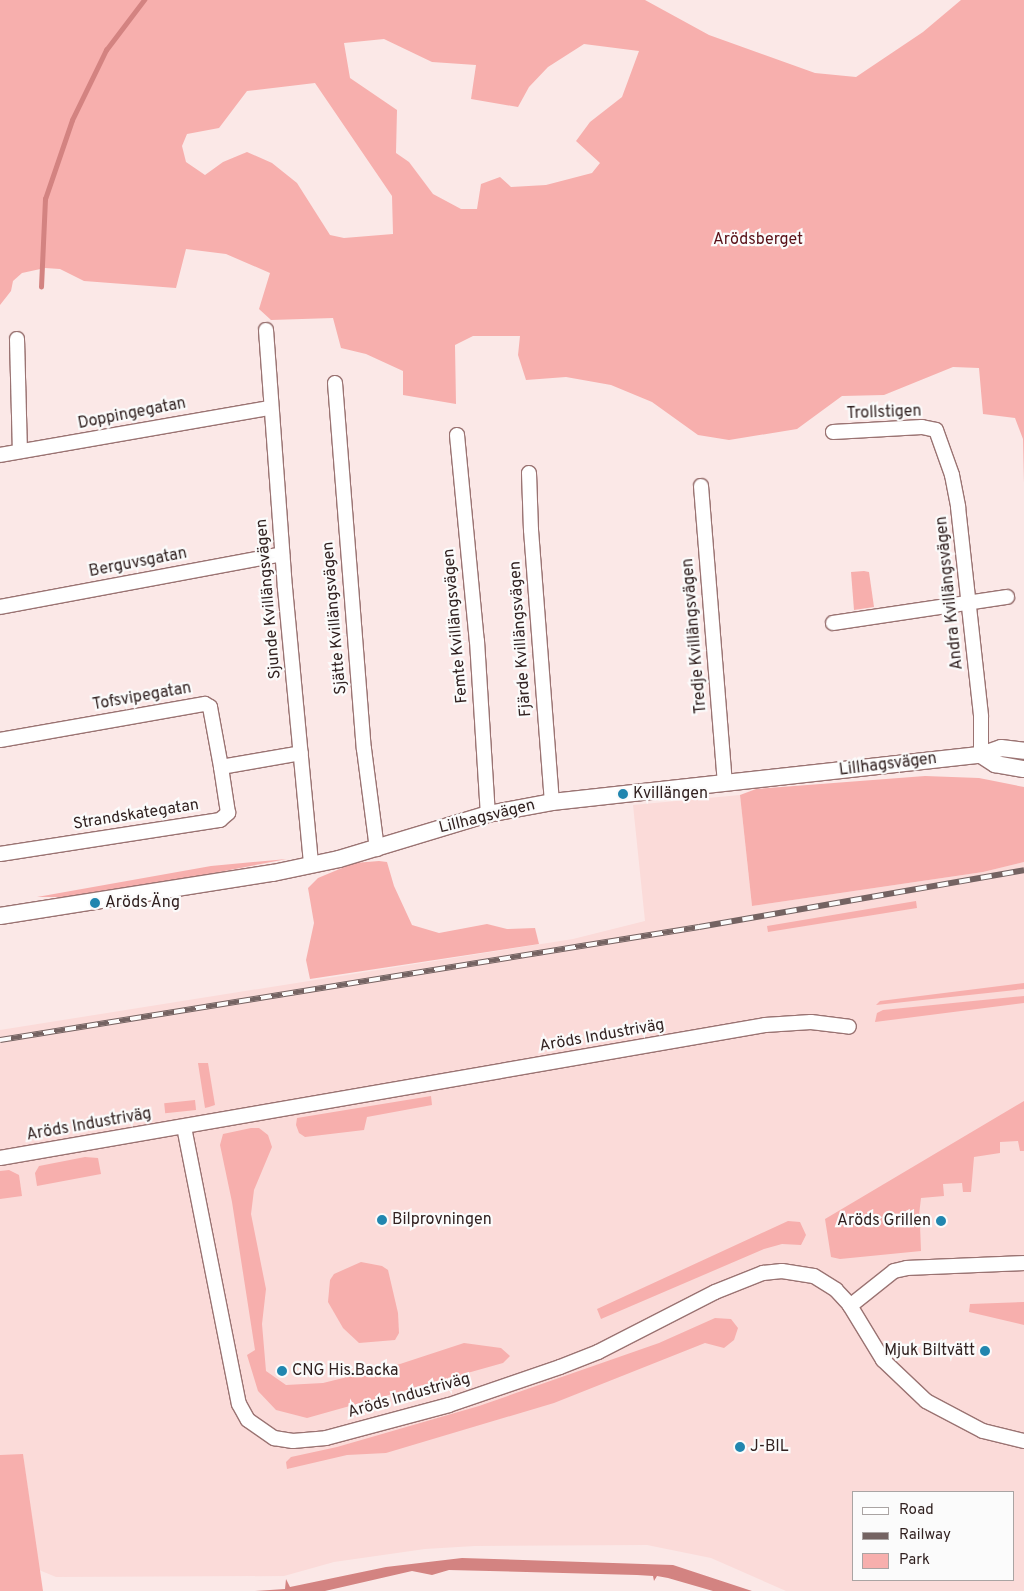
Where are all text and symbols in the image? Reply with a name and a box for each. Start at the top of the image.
park label: Arödsberget [713,230,803,250]
street label: Doppingegatan [76,394,188,434]
street label: Trollstigen [846,402,922,424]
street label: Andra Kvillängsvägen [932,515,968,671]
street label: Sjunde Kvillängsvägen [252,518,286,680]
street label: Sjätte Kvillängsvägen [319,541,351,695]
street label: Berguvsgatan [87,544,189,582]
street label: Femte Kvillängsvägen [440,548,472,704]
street label: Tredje Kvillängsvägen [679,557,711,715]
street label: Fjärde Kvillängsvägen [506,560,536,718]
street label: Tofsvipegatan [91,679,193,715]
street label: Lillhagsvägen [838,749,938,781]
place label: Kvillängen [633,784,708,804]
marker: Kvillängen [617,788,629,800]
street label: Strandskategatan [72,796,200,834]
street label: Lillhagsvägen [437,796,537,838]
place label: Aröds Äng [105,893,181,913]
marker: Aröds Äng [89,897,101,909]
street label: Aröds Industriväg [538,1016,666,1056]
street label: Aröds Industriväg [25,1105,153,1145]
place label: Bilprovningen [392,1210,492,1230]
place label: Aröds Grillen [837,1211,931,1231]
marker: Bilprovningen [376,1214,388,1226]
marker: Aröds Grillen [935,1215,947,1227]
place label: Mjuk Biltvätt [884,1341,975,1361]
marker: Mjuk Biltvätt [979,1345,991,1357]
place label: CNG His.Backa [292,1361,398,1381]
marker: CNG His.Backa [276,1365,288,1377]
street label: Aröds Industriväg [346,1369,472,1423]
place label: J-BIL [750,1437,789,1457]
marker: J-BIL [734,1441,746,1453]
legend [852,1491,1014,1581]
text: Road [899,1501,934,1520]
text: Railway [899,1526,951,1545]
text: Park [899,1551,930,1570]

